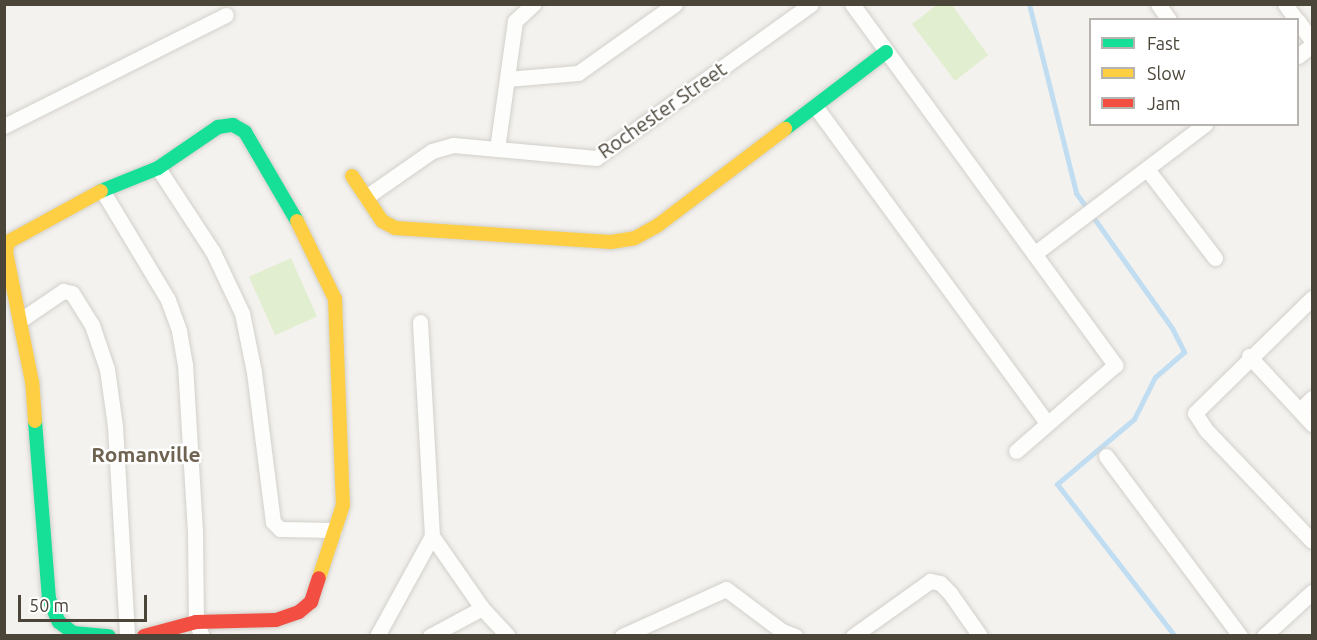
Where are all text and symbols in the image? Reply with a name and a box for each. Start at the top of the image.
legend [1089,18,1299,126]
text: Fast [1147,33,1180,53]
street label: Rochester Street [593,57,731,163]
text: Slow [1147,63,1186,83]
text: Jam [1147,93,1181,113]
district label: Romanville [91,441,201,467]
scale bar [21,583,150,621]
text: 50 m [29,595,69,615]

